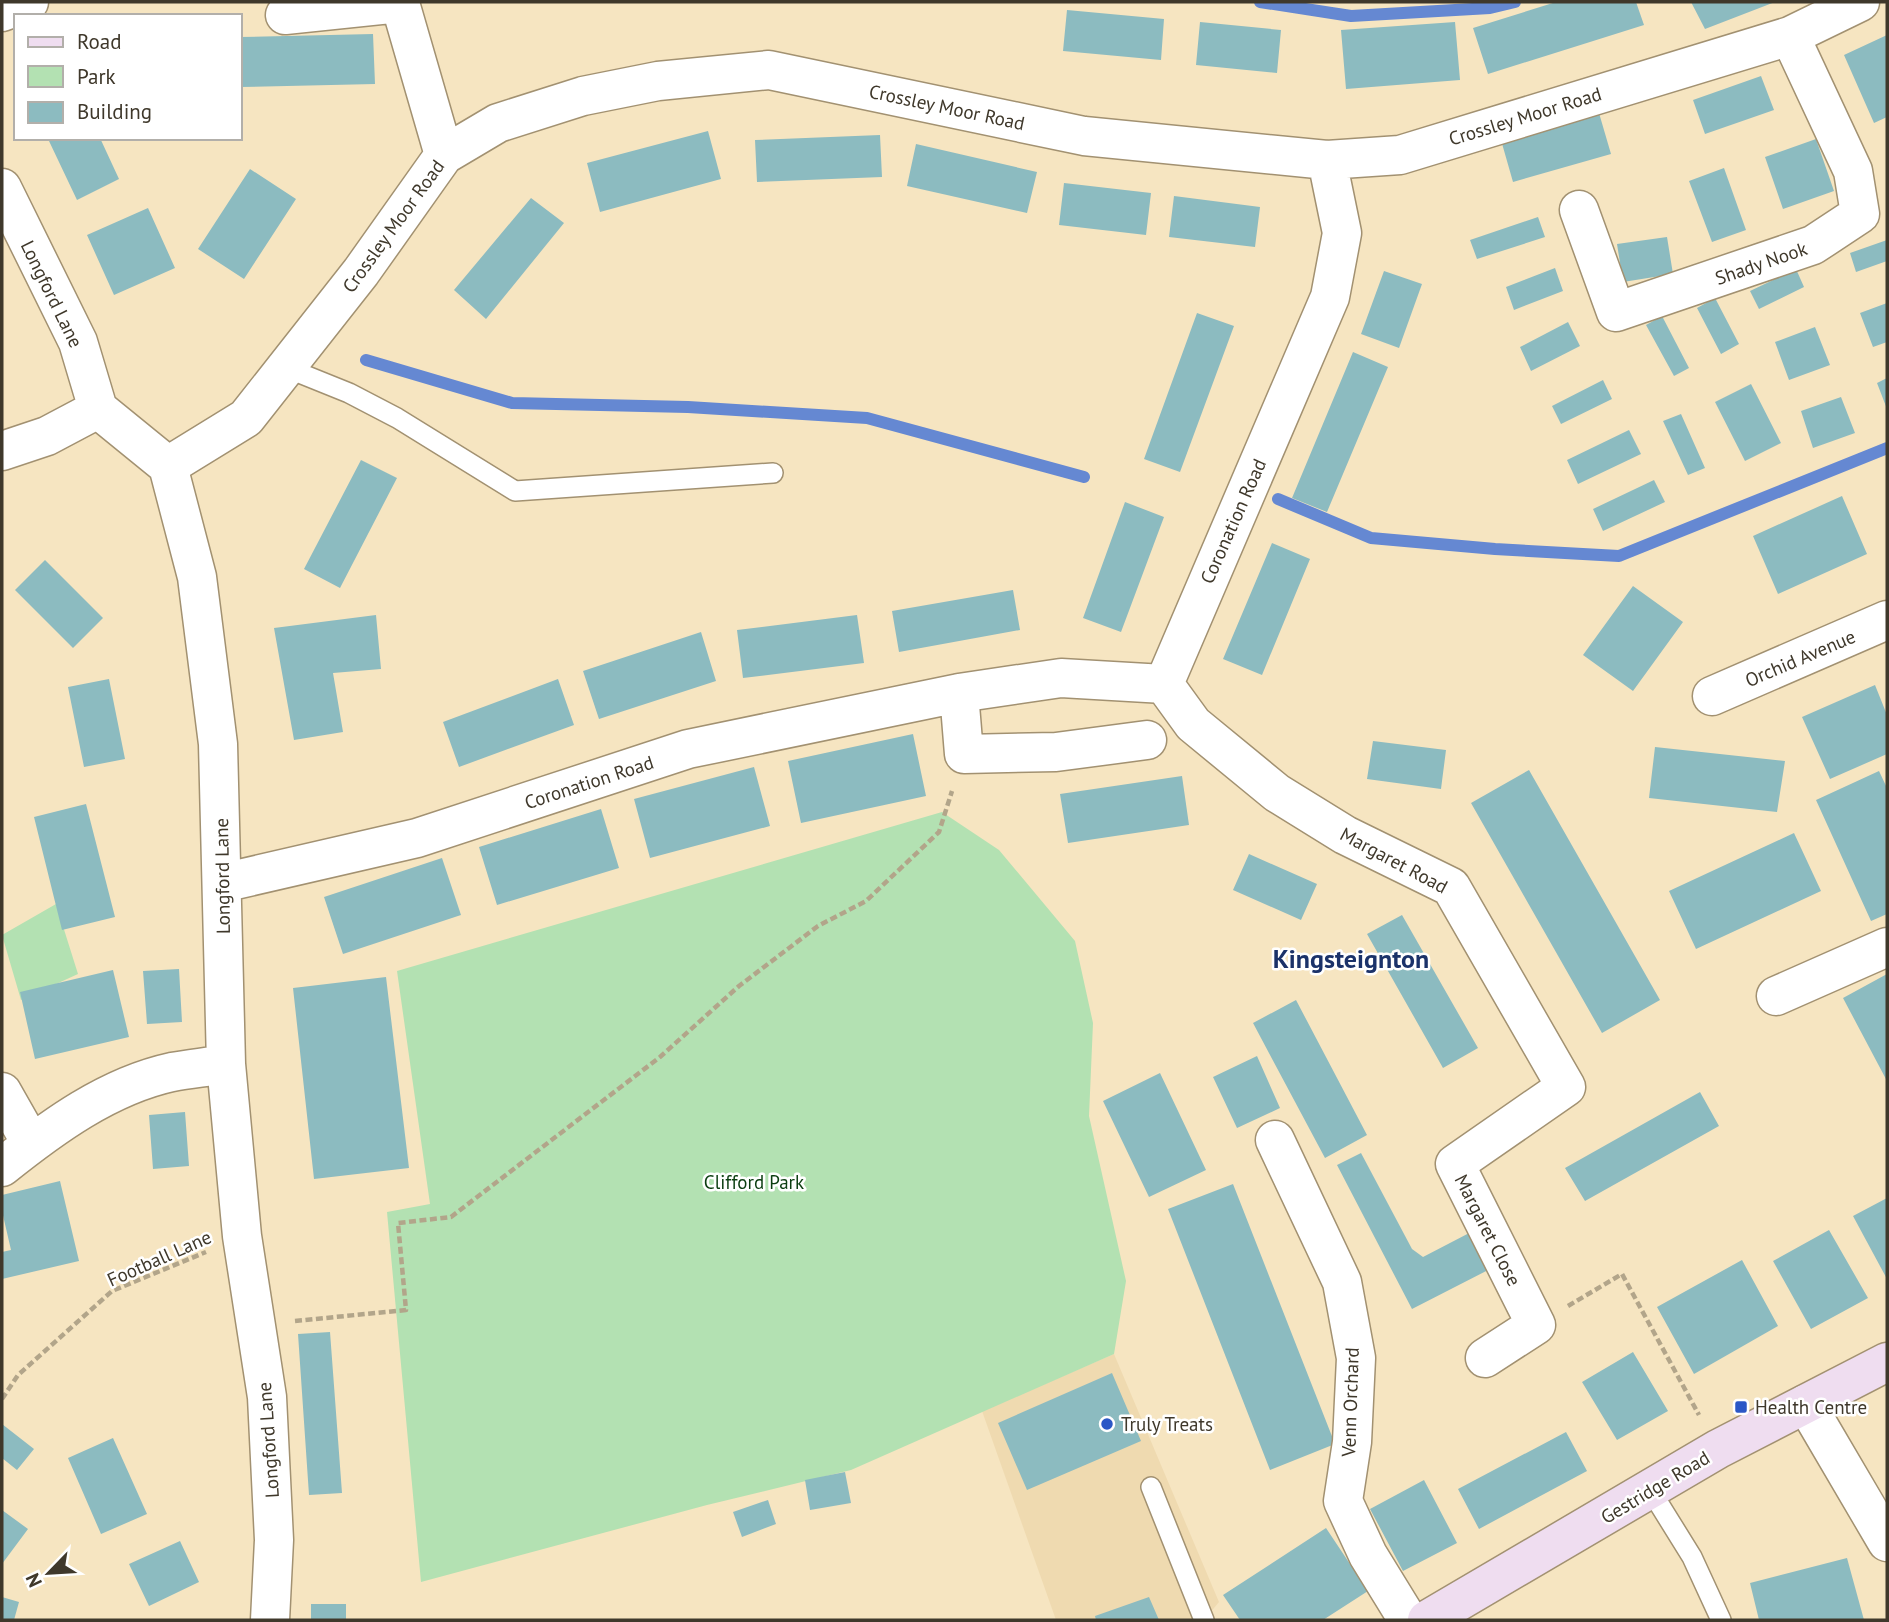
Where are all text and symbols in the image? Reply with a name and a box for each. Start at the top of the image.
legend [14,14,242,140]
text: Road [77,28,121,55]
text: Park [77,63,116,90]
street label: Crossley Moor Road [867,79,1027,135]
street label: Crossley Moor Road [1446,81,1604,151]
text: Building [77,98,152,125]
street label: Crossley Moor Road [337,155,449,297]
street label: Shady Nook [1712,236,1810,290]
street label: Longford Lane [16,237,88,351]
street label: Coronation Road [1195,455,1271,587]
street label: Orchid Avenue [1741,624,1859,692]
street label: Coronation Road [521,750,657,814]
street label: Longford Lane [209,818,235,934]
street label: Margaret Road [1336,822,1452,898]
district label: Kingsteignton [1273,942,1429,975]
park label: Clifford Park [704,1170,804,1194]
street label: Margaret Close [1450,1170,1526,1290]
street label: Football Lane [103,1224,215,1292]
street label: Venn Orchard [1336,1347,1364,1458]
street label: Longford Lane [252,1381,284,1499]
place label: Health Centre [1755,1395,1867,1419]
marker: Health Centre [1733,1399,1749,1415]
place label: Truly Treats [1121,1412,1213,1436]
marker: Truly Treats [1099,1416,1115,1432]
street label: Gestridge Road [1596,1445,1714,1529]
north arrow [14,1538,84,1608]
text: N [20,1569,47,1591]

